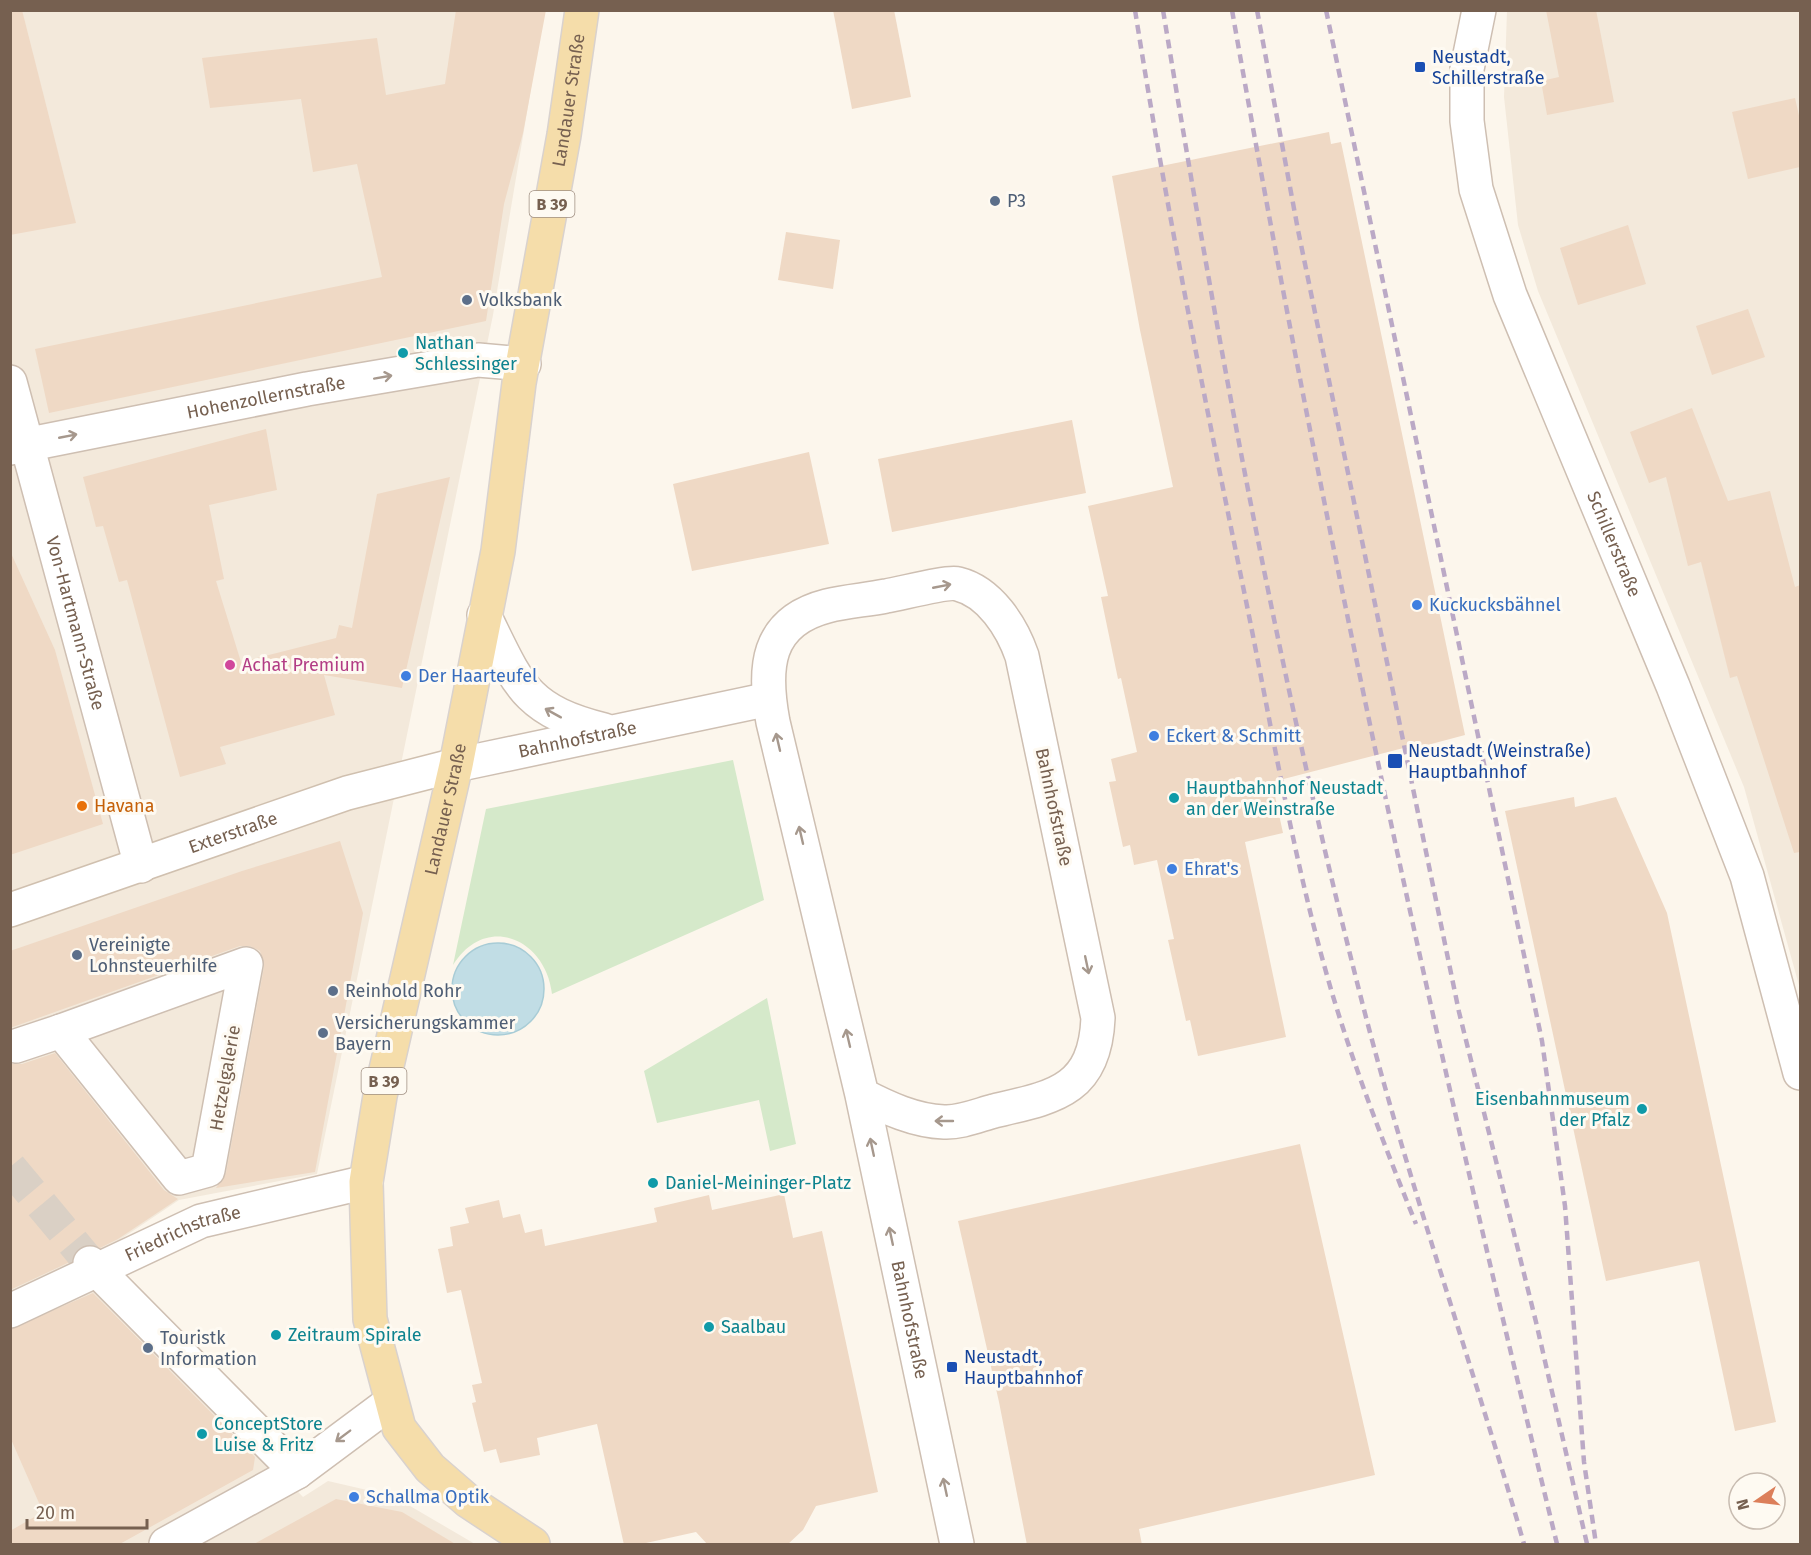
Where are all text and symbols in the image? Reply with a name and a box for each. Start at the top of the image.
street label: Landauer Straße [547,32,589,169]
place label: Neustadt, Schillerstraße [1432,46,1544,89]
marker: Neustadt, Schillerstraße [1413,60,1427,74]
place label: P3 [1007,190,1026,212]
road number: B 39 [530,191,574,217]
marker: P3 [988,194,1002,208]
place label: Volksbank [479,289,563,311]
marker: Volksbank [460,293,474,307]
place label: Nathan Schlessinger [415,332,517,375]
marker: Nathan Schlessinger [396,346,410,360]
one-way arrow [373,371,392,382]
street label: Hohenzollernstraße [185,372,347,424]
one-way arrow [57,430,77,441]
street label: Schillerstraße [1582,488,1646,600]
street label: Von-Hartmann-Straße [41,534,109,713]
one-way arrow [932,580,951,591]
place label: Kuckucksbähnel [1429,594,1561,616]
marker: Kuckucksbähnel [1410,598,1424,612]
place label: Achat Premium [242,654,365,676]
marker: Achat Premium [223,658,237,672]
place label: Der Haarteufel [418,665,537,687]
marker: Der Haarteufel [399,669,413,683]
one-way arrow [545,706,562,718]
street label: Bahnhofstraße [516,716,639,763]
place label: Eckert & Schmitt [1166,725,1302,747]
marker: Eckert & Schmitt [1147,729,1161,743]
one-way arrow [772,733,784,752]
place label: Neustadt (Weinstraße) Hauptbahnhof [1408,740,1591,783]
street label: Landauer Straße [420,741,471,877]
street label: Bahnhofstraße [1031,746,1077,868]
marker: Neustadt (Weinstraße) Hauptbahnhof [1386,752,1404,770]
place label: Hauptbahnhof Neustadt an der Weinstraße [1186,777,1384,820]
marker: Hauptbahnhof Neustadt an der Weinstraße [1167,791,1181,805]
place label: Havana [94,795,154,817]
marker: Havana [75,799,89,813]
street label: Exterstraße [186,807,280,858]
one-way arrow [794,825,806,844]
place label: Ehrat's [1184,858,1239,880]
marker: Ehrat's [1165,862,1179,876]
place label: Vereinigte Lohnsteuerhilfe [89,934,217,977]
marker: Vereinigte Lohnsteuerhilfe [70,948,84,962]
one-way arrow [1082,955,1093,974]
place label: Reinhold Rohr [345,980,462,1002]
marker: Reinhold Rohr [326,984,340,998]
place label: Versicherungskammer Bayern [335,1012,516,1055]
street label: Hetzelgalerie [205,1023,245,1133]
marker: Versicherungskammer Bayern [316,1026,330,1040]
one-way arrow [842,1029,854,1048]
road number: B 39 [362,1068,406,1094]
place label: Eisenbahnmuseum der Pfalz [1475,1088,1630,1131]
marker: Eisenbahnmuseum der Pfalz [1635,1102,1649,1116]
one-way arrow [935,1115,954,1127]
one-way arrow [866,1138,877,1158]
place label: Daniel-Meininger-Platz [665,1172,851,1194]
marker: Daniel-Meininger-Platz [646,1176,660,1190]
street label: Friedrichstraße [121,1201,243,1266]
one-way arrow [885,1227,897,1246]
street label: Bahnhofstraße [886,1258,933,1381]
place label: Saalbau [721,1316,786,1338]
marker: Saalbau [702,1320,716,1334]
place label: Zeitraum Spirale [288,1324,422,1346]
place label: Touristk Information [160,1327,257,1370]
marker: Zeitraum Spirale [269,1328,283,1342]
marker: Touristk Information [141,1341,155,1355]
place label: Neustadt, Hauptbahnhof [964,1346,1084,1389]
marker: Neustadt, Hauptbahnhof [945,1360,959,1374]
place label: ConceptStore Luise & Fritz [214,1413,323,1456]
marker: ConceptStore Luise & Fritz [195,1427,209,1441]
one-way arrow [336,1430,352,1443]
north arrow [1727,1471,1787,1531]
one-way arrow [939,1478,950,1498]
place label: Schallma Optik [366,1486,490,1508]
marker: Schallma Optik [347,1490,361,1504]
scale bar [27,1492,147,1530]
text: N [1732,1497,1753,1512]
text: 20 m [36,1502,75,1524]

